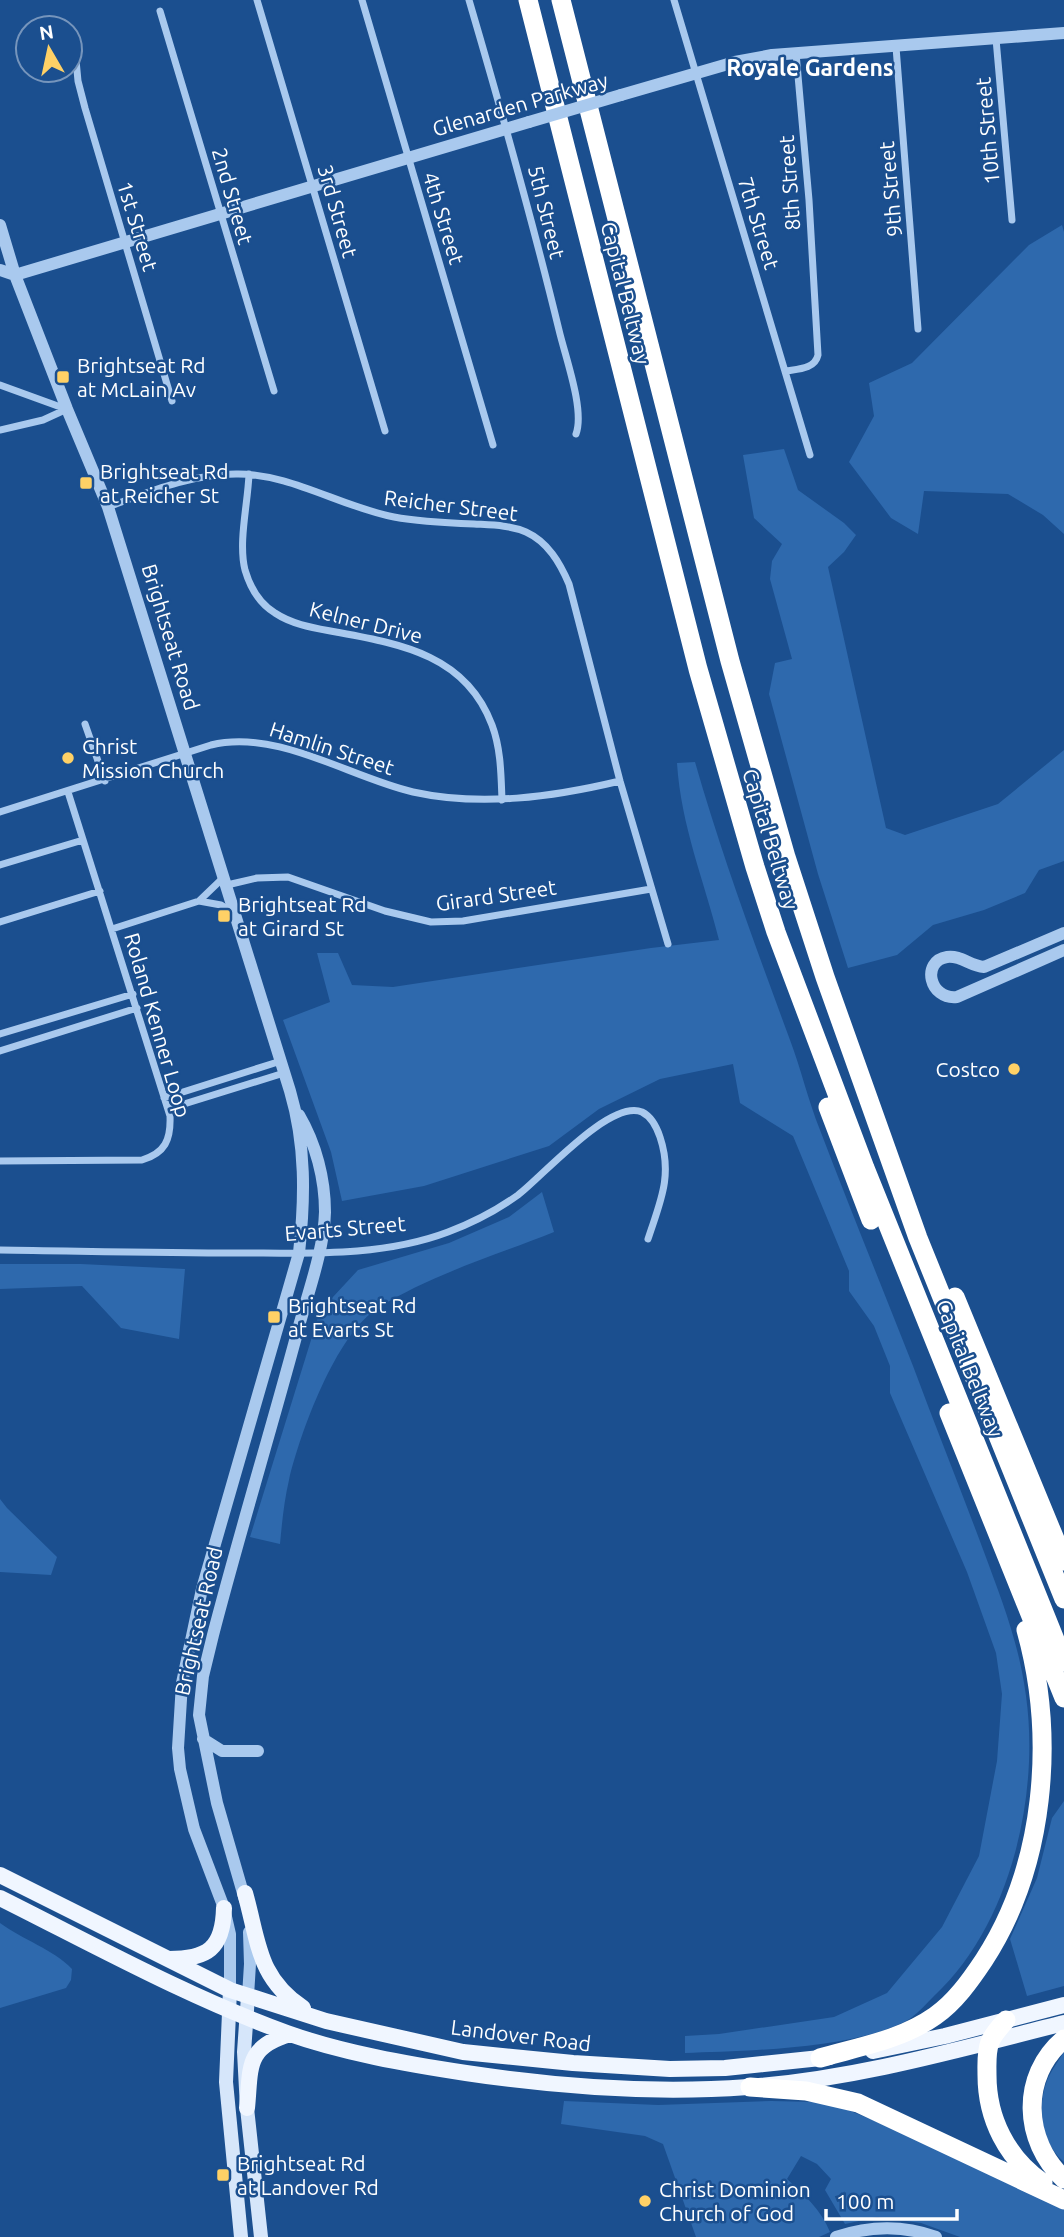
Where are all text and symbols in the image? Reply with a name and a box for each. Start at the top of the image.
north arrow [14,14,84,84]
text: N [38,20,55,44]
district label: Royale Gardens [726,55,894,80]
street label: Glenarden Parkway [430,67,610,141]
street label: 10th Street [970,76,1004,186]
street label: 8th Street [774,135,804,231]
street label: 9th Street [874,140,906,238]
street label: 2nd Street [208,145,258,247]
street label: 3rd Street [313,162,363,260]
street label: 5th Street [524,163,570,261]
street label: 4th Street [419,169,469,267]
street label: 7th Street [734,174,784,272]
street label: 1st Street [113,178,163,274]
street label: Capital Beltway [597,219,655,367]
place label: Brightseat Rd at McLain Av [77,353,206,401]
marker: Brightseat Rd at McLain Av [55,369,71,385]
place label: Brightseat Rd at Reicher St [100,459,229,507]
marker: Brightseat Rd at Reicher St [78,475,94,491]
street label: Reicher Street [383,485,519,525]
street label: Brightseat Road [137,561,205,713]
street label: Kelner Drive [307,596,425,648]
street label: Hamlin Street [267,717,397,779]
place label: Christ Mission Church [82,734,224,782]
marker: Christ Mission Church [60,750,76,766]
street label: Capital Beltway [738,766,804,912]
street label: Girard Street [434,875,558,915]
place label: Brightseat Rd at Girard St [238,892,367,940]
marker: Brightseat Rd at Girard St [216,908,232,924]
street label: Roland Kenner Loop [120,930,196,1120]
place label: Costco [936,1057,1000,1081]
marker: Costco [1006,1061,1022,1077]
street label: Evarts Street [284,1211,406,1245]
place label: Brightseat Rd at Evarts St [288,1293,417,1341]
street label: Capital Beltway [931,1296,1009,1440]
marker: Brightseat Rd at Evarts St [266,1309,282,1325]
street label: Brightseat Road [169,1544,227,1698]
street label: Landover Road [450,2014,592,2056]
place label: Brightseat Rd at Landover Rd [237,2151,379,2199]
marker: Brightseat Rd at Landover Rd [215,2167,231,2183]
place label: Christ Dominion Church of God [659,2177,811,2225]
scale bar [826,2178,957,2222]
text: 100 m [836,2189,894,2213]
marker: Christ Dominion Church of God [637,2193,653,2209]

